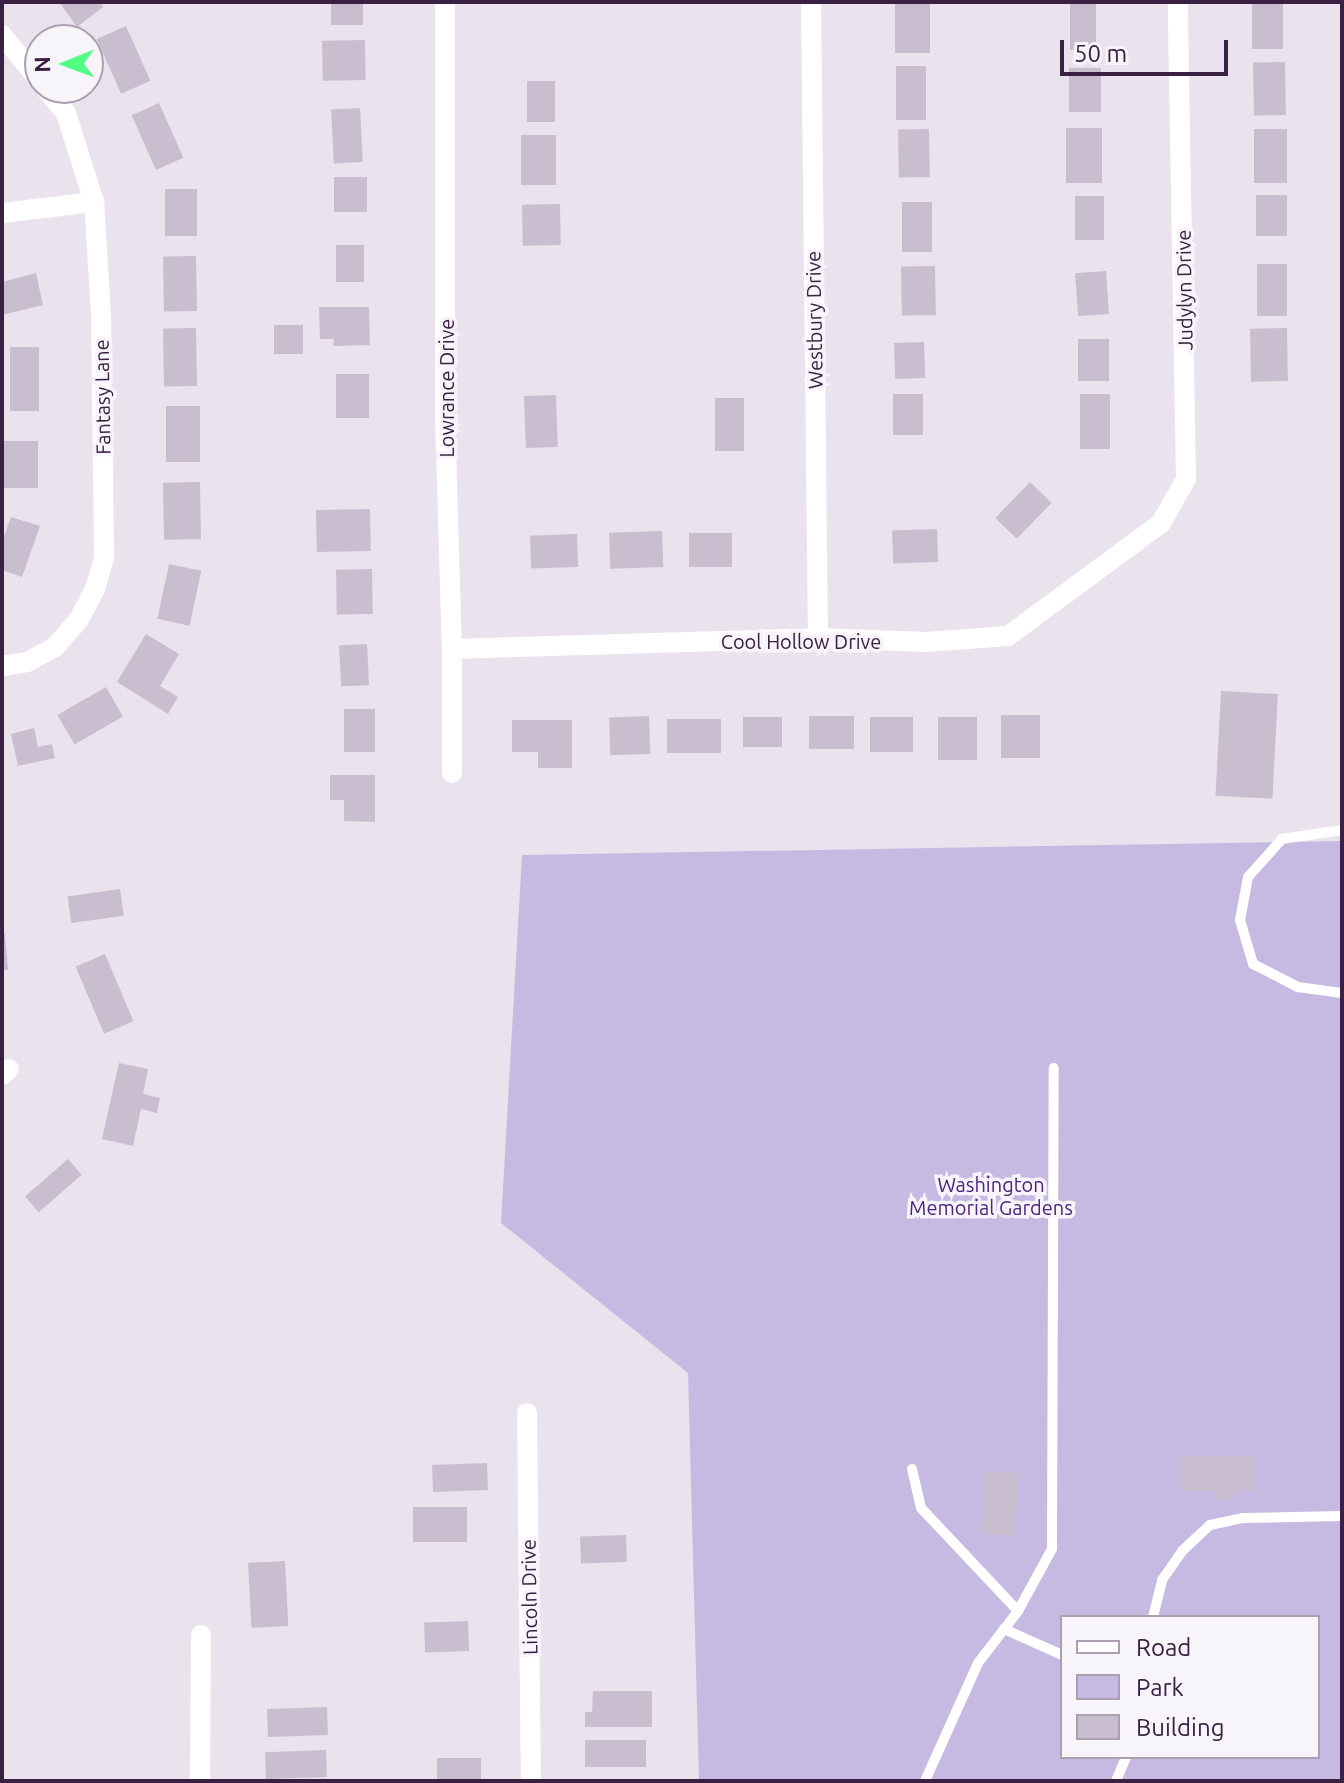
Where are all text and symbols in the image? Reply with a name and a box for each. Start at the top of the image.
north arrow [24,24,104,104]
scale bar [1064,24,1232,74]
text: 50 m [1074,40,1127,67]
text: N [29,56,54,73]
street label: Judylyn Drive [1171,229,1197,351]
street label: Westbury Drive [801,251,827,389]
street label: Lowrance Drive [434,319,458,457]
street label: Fantasy Lane [89,339,115,455]
street label: Cool Hollow Drive [721,629,881,653]
park label: Washington Memorial Gardens [909,1173,1073,1220]
street label: Lincoln Drive [516,1539,542,1655]
legend [1060,1615,1320,1759]
text: Road [1136,1634,1191,1661]
text: Park [1136,1674,1184,1701]
text: Building [1136,1714,1224,1741]

